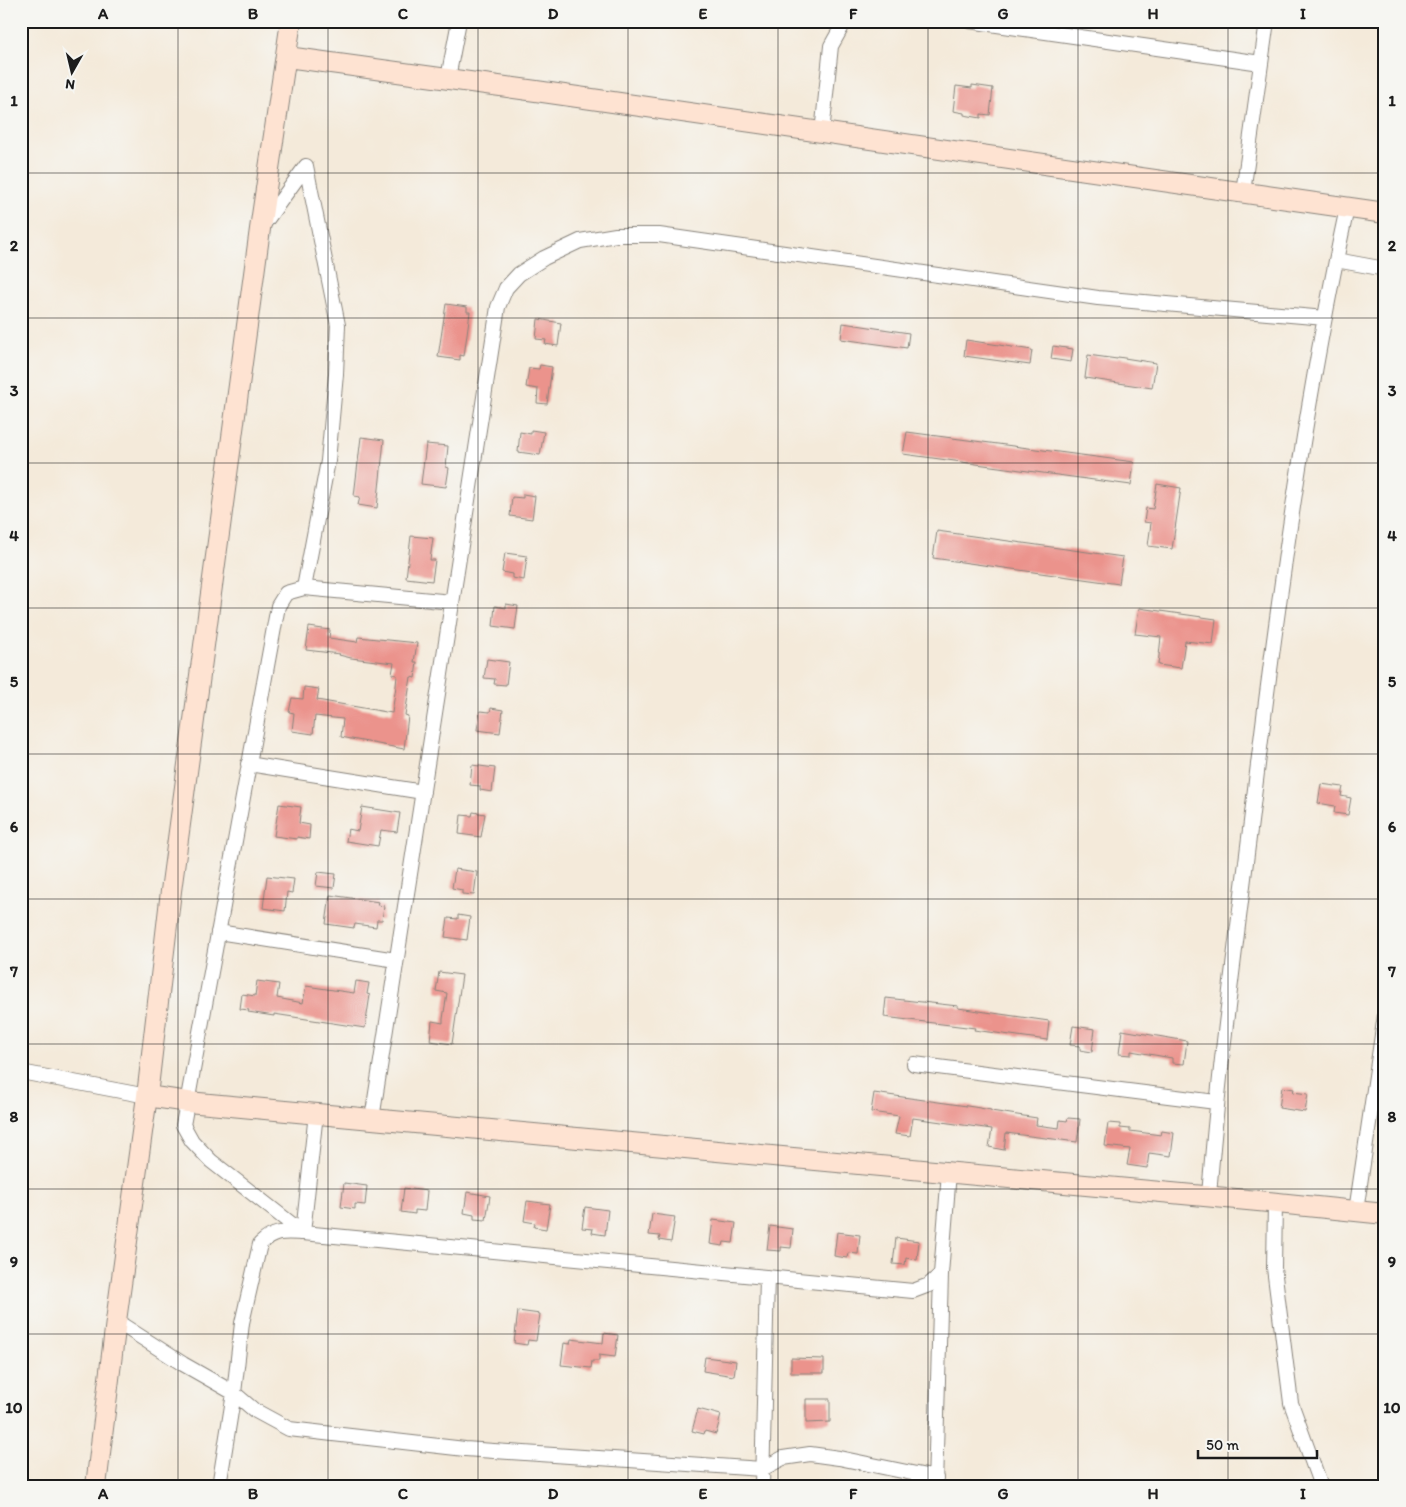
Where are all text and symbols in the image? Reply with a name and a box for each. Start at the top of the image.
text: A [97,4,109,23]
text: B [248,4,259,23]
text: C [398,4,409,23]
text: D [548,4,559,23]
text: E [699,4,708,23]
text: F [849,4,858,23]
text: G [997,4,1009,23]
text: H [1147,4,1159,23]
text: I [1300,4,1306,23]
north arrow [48,48,98,98]
text: N [64,75,76,93]
text: 1 [10,91,18,110]
text: 1 [1388,91,1396,110]
text: 2 [10,236,19,255]
text: 2 [1388,236,1397,255]
text: 3 [10,381,19,400]
text: 3 [1388,381,1397,400]
text: 4 [9,526,19,545]
text: 4 [1387,526,1397,545]
text: 5 [10,672,19,691]
text: 5 [1388,672,1397,691]
text: 6 [10,817,19,836]
text: 6 [1388,817,1397,836]
text: 7 [9,962,18,981]
text: 7 [1387,962,1396,981]
text: 8 [10,1107,19,1126]
text: 8 [1388,1107,1397,1126]
text: 9 [10,1252,18,1271]
text: 9 [1388,1252,1396,1271]
text: 10 [5,1398,23,1417]
text: 10 [1383,1398,1401,1417]
scale bar [1198,1427,1317,1459]
text: 50 m [1206,1436,1239,1454]
text: A [97,1484,109,1503]
text: B [248,1484,259,1503]
text: C [398,1484,409,1503]
text: D [548,1484,559,1503]
text: E [699,1484,708,1503]
text: F [849,1484,858,1503]
text: G [997,1484,1009,1503]
text: H [1147,1484,1159,1503]
text: I [1300,1484,1306,1503]

